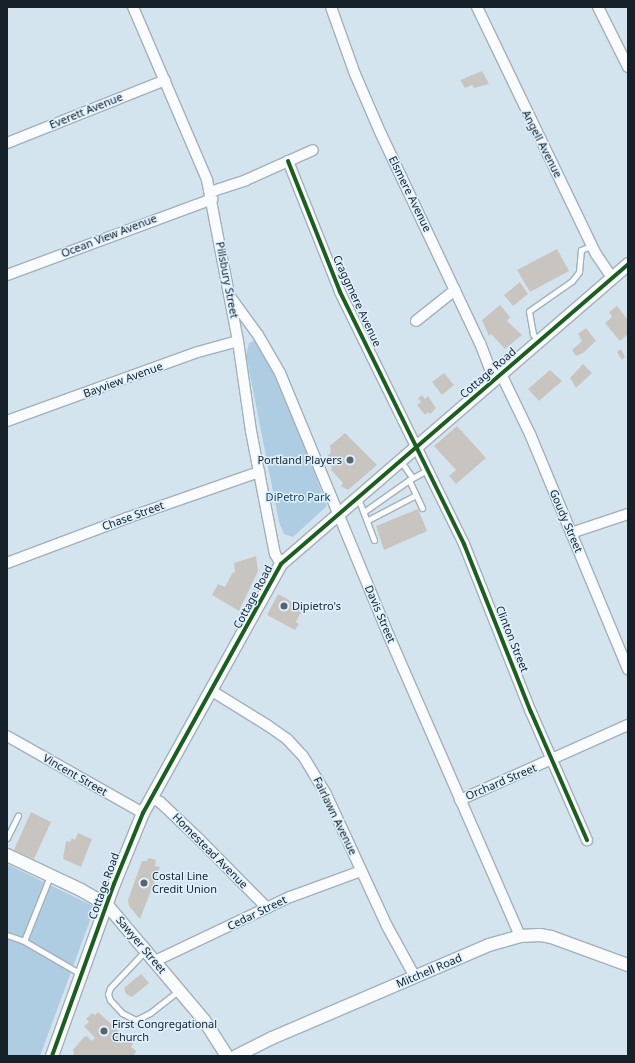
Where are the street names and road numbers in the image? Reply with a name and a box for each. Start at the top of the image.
street label: Everett Avenue [47,90,125,132]
street label: Angell Avenue [519,108,565,180]
street label: Elsmere Avenue [386,154,434,234]
street label: Ocean View Avenue [59,212,159,260]
street label: Pillsbury Street [213,241,241,319]
street label: Craggmere Avenue [330,253,384,349]
street label: Cottage Road [457,345,519,401]
street label: Bayview Avenue [82,360,164,400]
street label: Goudy Street [547,487,585,555]
street label: Chase Street [100,499,166,533]
street label: Cottage Road [231,563,275,631]
street label: Davis Street [362,583,398,645]
street label: Clinton Street [493,604,531,674]
street label: Vincent Street [40,751,110,799]
street label: Orchard Street [464,761,538,803]
street label: Fairlawn Avenue [310,775,360,857]
street label: Homestead Avenue [170,811,250,891]
street label: Cottage Road [86,851,122,921]
street label: Cedar Street [225,893,289,933]
street label: Sawyer Street [113,914,169,976]
street label: Mitchell Road [394,951,464,991]

